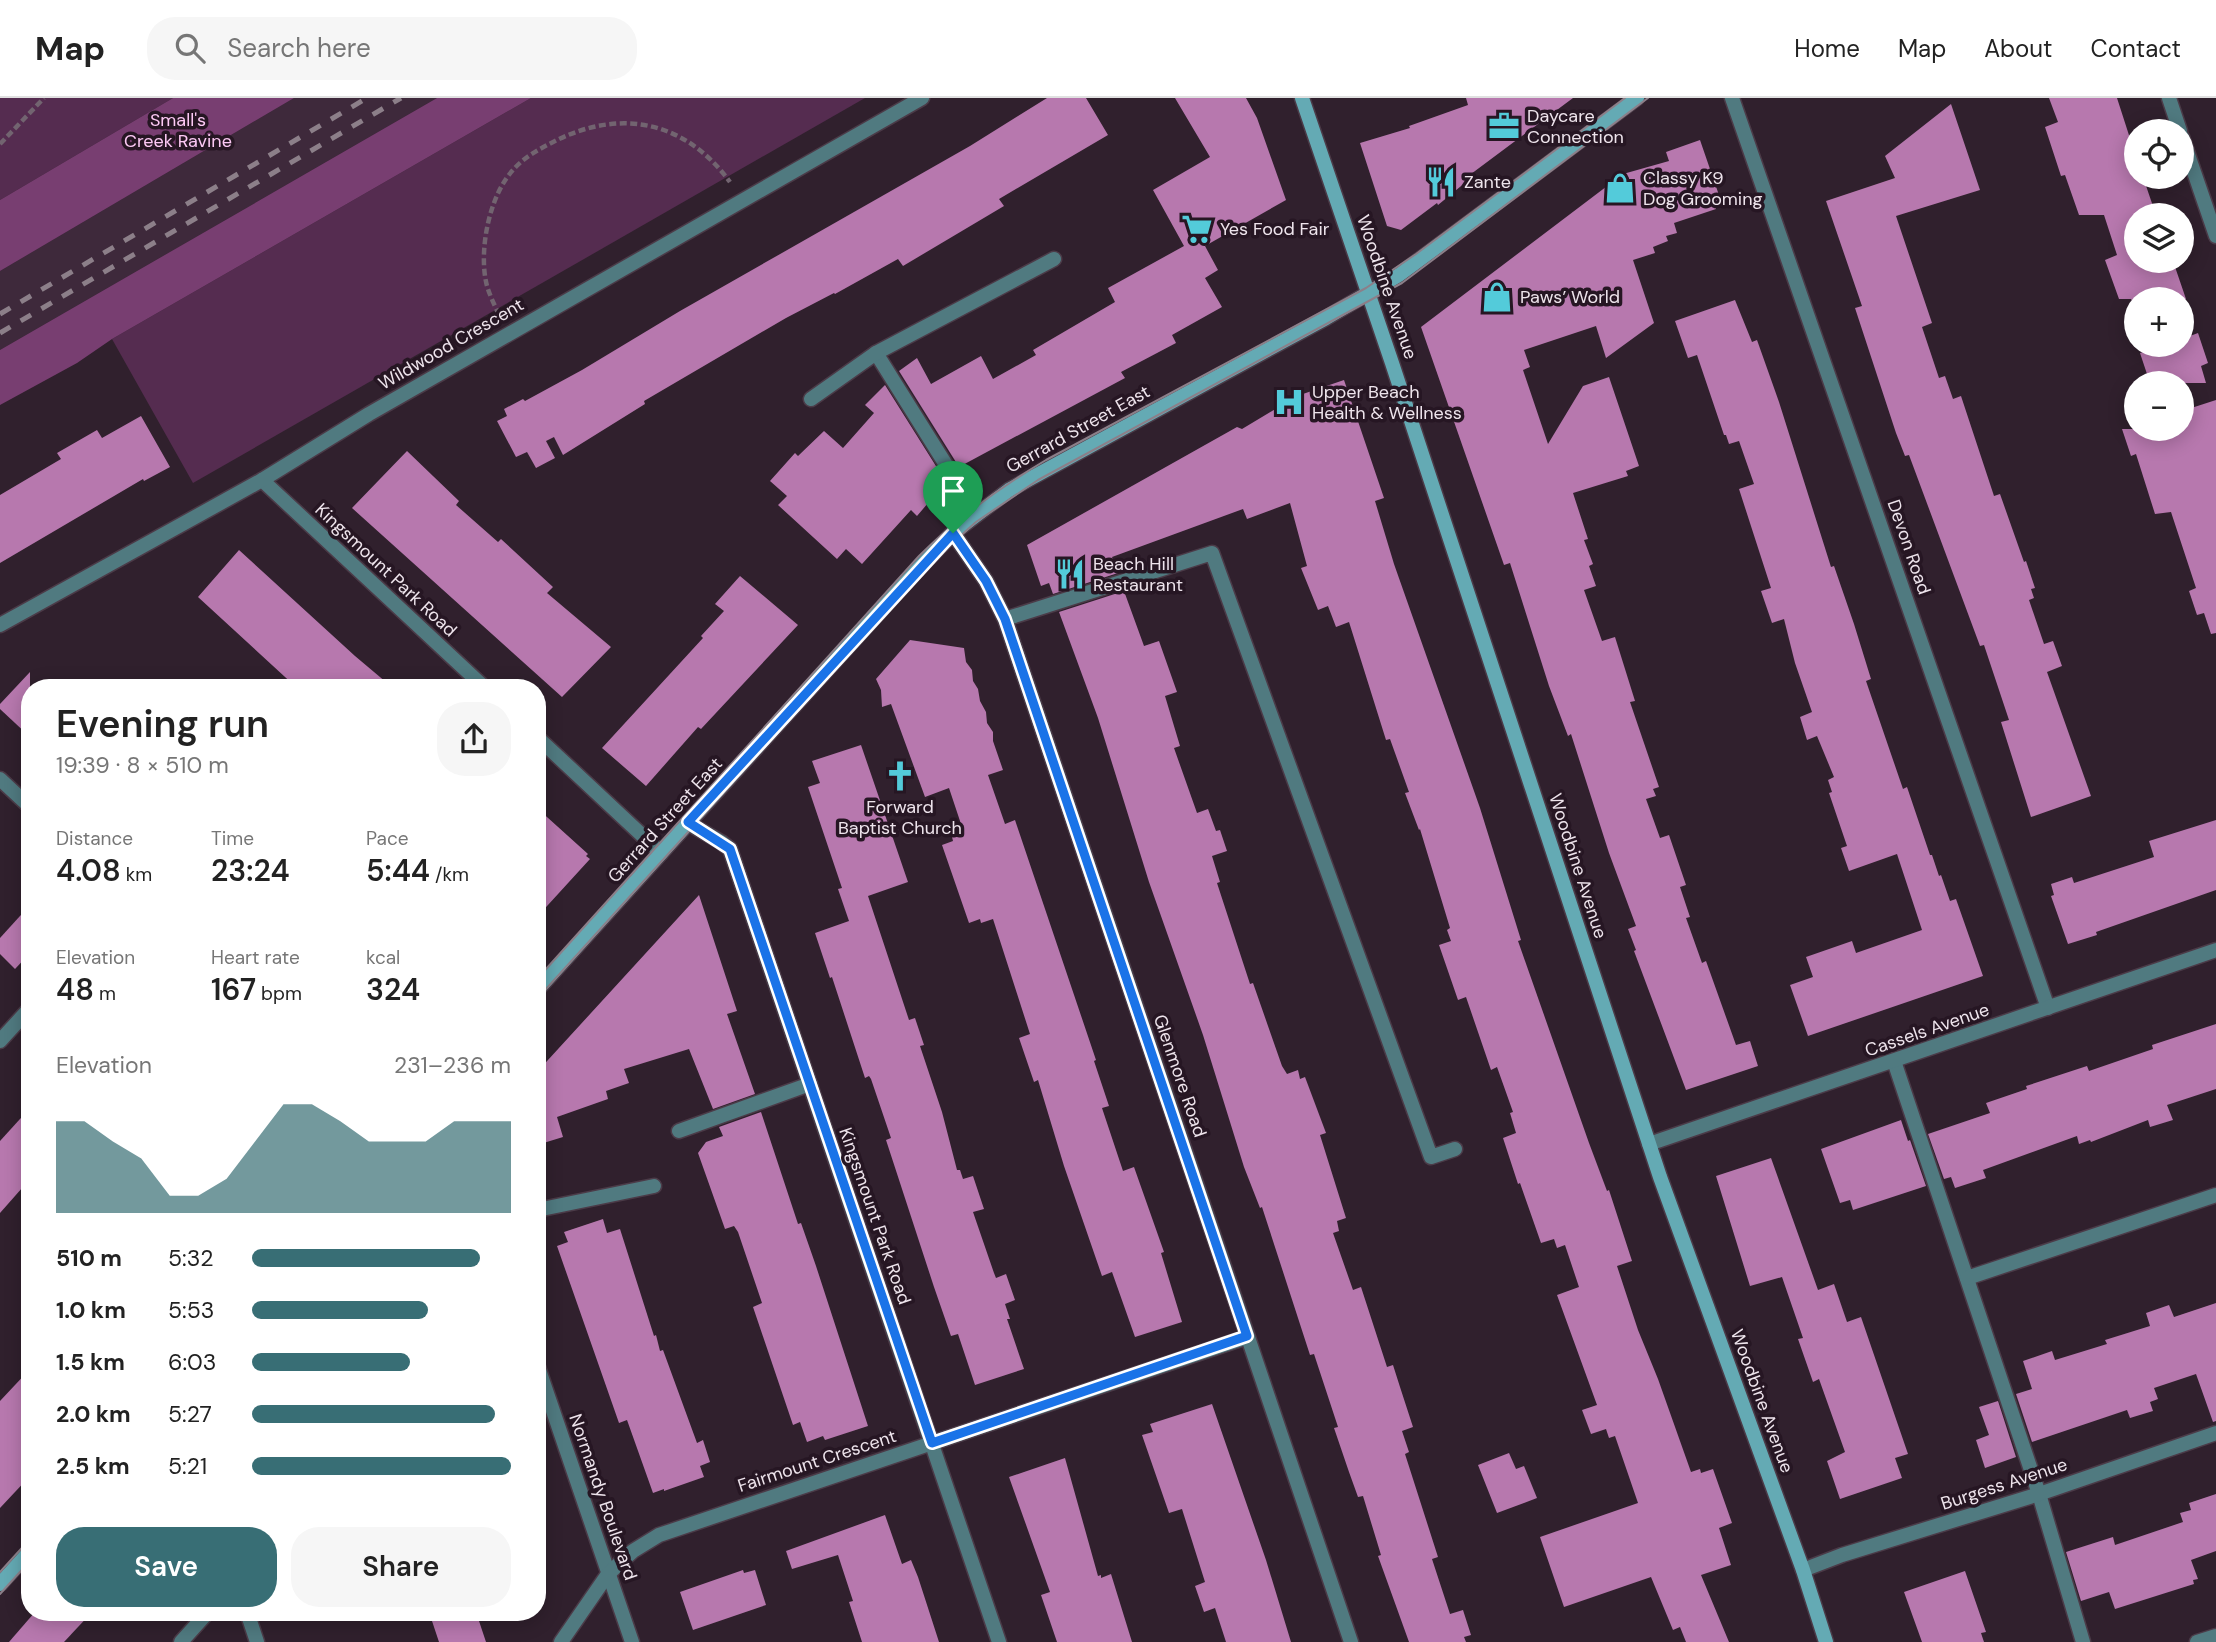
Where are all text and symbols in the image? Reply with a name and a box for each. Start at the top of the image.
search box [147,17,637,80]
text: Map [35,27,105,70]
icon: search [171,29,209,67]
text: Search here [227,31,371,65]
text: Home [1794,33,1860,64]
text: Map [1898,33,1946,64]
text: About [1984,33,2053,64]
text: Contact [2091,33,2181,64]
place label: Daycare Connection [1527,104,1624,149]
park label: Small's Creek Ravine [124,108,232,153]
office icon: Daycare Connection [1487,109,1521,143]
map controls [2124,119,2194,441]
button: locate [2124,119,2194,189]
restaurant icon: Zante [1424,165,1458,199]
place label: Classy K9 Dog Grooming [1643,166,1763,211]
place label: Zante [1464,170,1511,194]
shop icon: Classy K9 Dog Grooming [1603,171,1637,205]
button: layers [2124,203,2194,273]
supermarket icon: Yes Food Fair [1180,212,1214,246]
street label: Woodbine Avenue [1351,212,1423,362]
place label: Yes Food Fair [1220,217,1330,241]
shop icon: Paws’ World [1480,280,1514,314]
place label: Paws’ World [1520,285,1620,309]
button: + [2124,287,2194,357]
street label: Wildwood Crescent [374,293,528,395]
button: − [2124,371,2194,441]
street label: Gerrard Street East [1002,380,1154,478]
place label: Upper Beach Health & Wellness [1312,380,1462,425]
hospital icon: Upper Beach Health & Wellness [1272,385,1306,419]
pin [923,461,983,533]
icon: arrive [934,472,972,510]
street label: Devon Road [1882,496,1936,598]
street label: Kingsmount Park Road [310,498,462,642]
place label: Beach Hill Restaurant [1093,552,1183,597]
restaurant icon: Beach Hill Restaurant [1053,557,1087,591]
text: Evening run [56,699,269,749]
button: share [437,702,511,776]
text: 19:39 · 8 × 510 m [56,750,229,780]
street label: Gerrard Street East [602,752,728,888]
church icon: Forward Baptist Church [883,759,917,793]
street label: Woodbine Avenue [1543,790,1613,942]
place label: Forward Baptist Church [838,795,962,840]
text: Distance [56,826,133,851]
text: Time [211,826,254,851]
text: Pace [366,826,409,851]
text: 4.08 [56,851,121,890]
text: 23:24 [211,851,290,890]
text: 5:44 [366,851,430,890]
text: km [121,862,152,887]
text: /km [430,862,469,887]
text: Elevation [56,945,135,970]
text: Heart rate [211,945,300,970]
text: kcal [366,945,400,970]
text: 48 [56,970,94,1009]
text: 167 [211,970,256,1009]
text: 324 [366,970,420,1009]
text: m [94,981,116,1006]
text: bpm [256,981,302,1006]
street label: Cassels Avenue [1862,997,1992,1063]
street label: Glenmore Road [1148,1011,1212,1141]
text: Elevation [56,1050,152,1080]
text: 231–236 m [394,1050,511,1080]
street label: Kingsmount Park Road [833,1124,917,1308]
text: 510 m [56,1243,122,1273]
text: 5:32 [168,1243,214,1273]
text: 1.0 km [56,1295,126,1325]
text: 5:53 [168,1295,214,1325]
street label: Woodbine Avenue [1725,1326,1799,1476]
text: 1.5 km [56,1347,125,1377]
text: 6:03 [168,1347,216,1377]
text: 2.0 km [56,1399,131,1429]
text: 5:27 [168,1399,212,1429]
street label: Normandy Boulevard [563,1411,643,1583]
street label: Fairmount Crescent [735,1424,899,1498]
text: 2.5 km [56,1451,130,1481]
text: 5:21 [168,1451,207,1481]
street label: Burgess Avenue [1938,1452,2070,1516]
button: Save [56,1527,277,1607]
button: Share [291,1527,511,1607]

